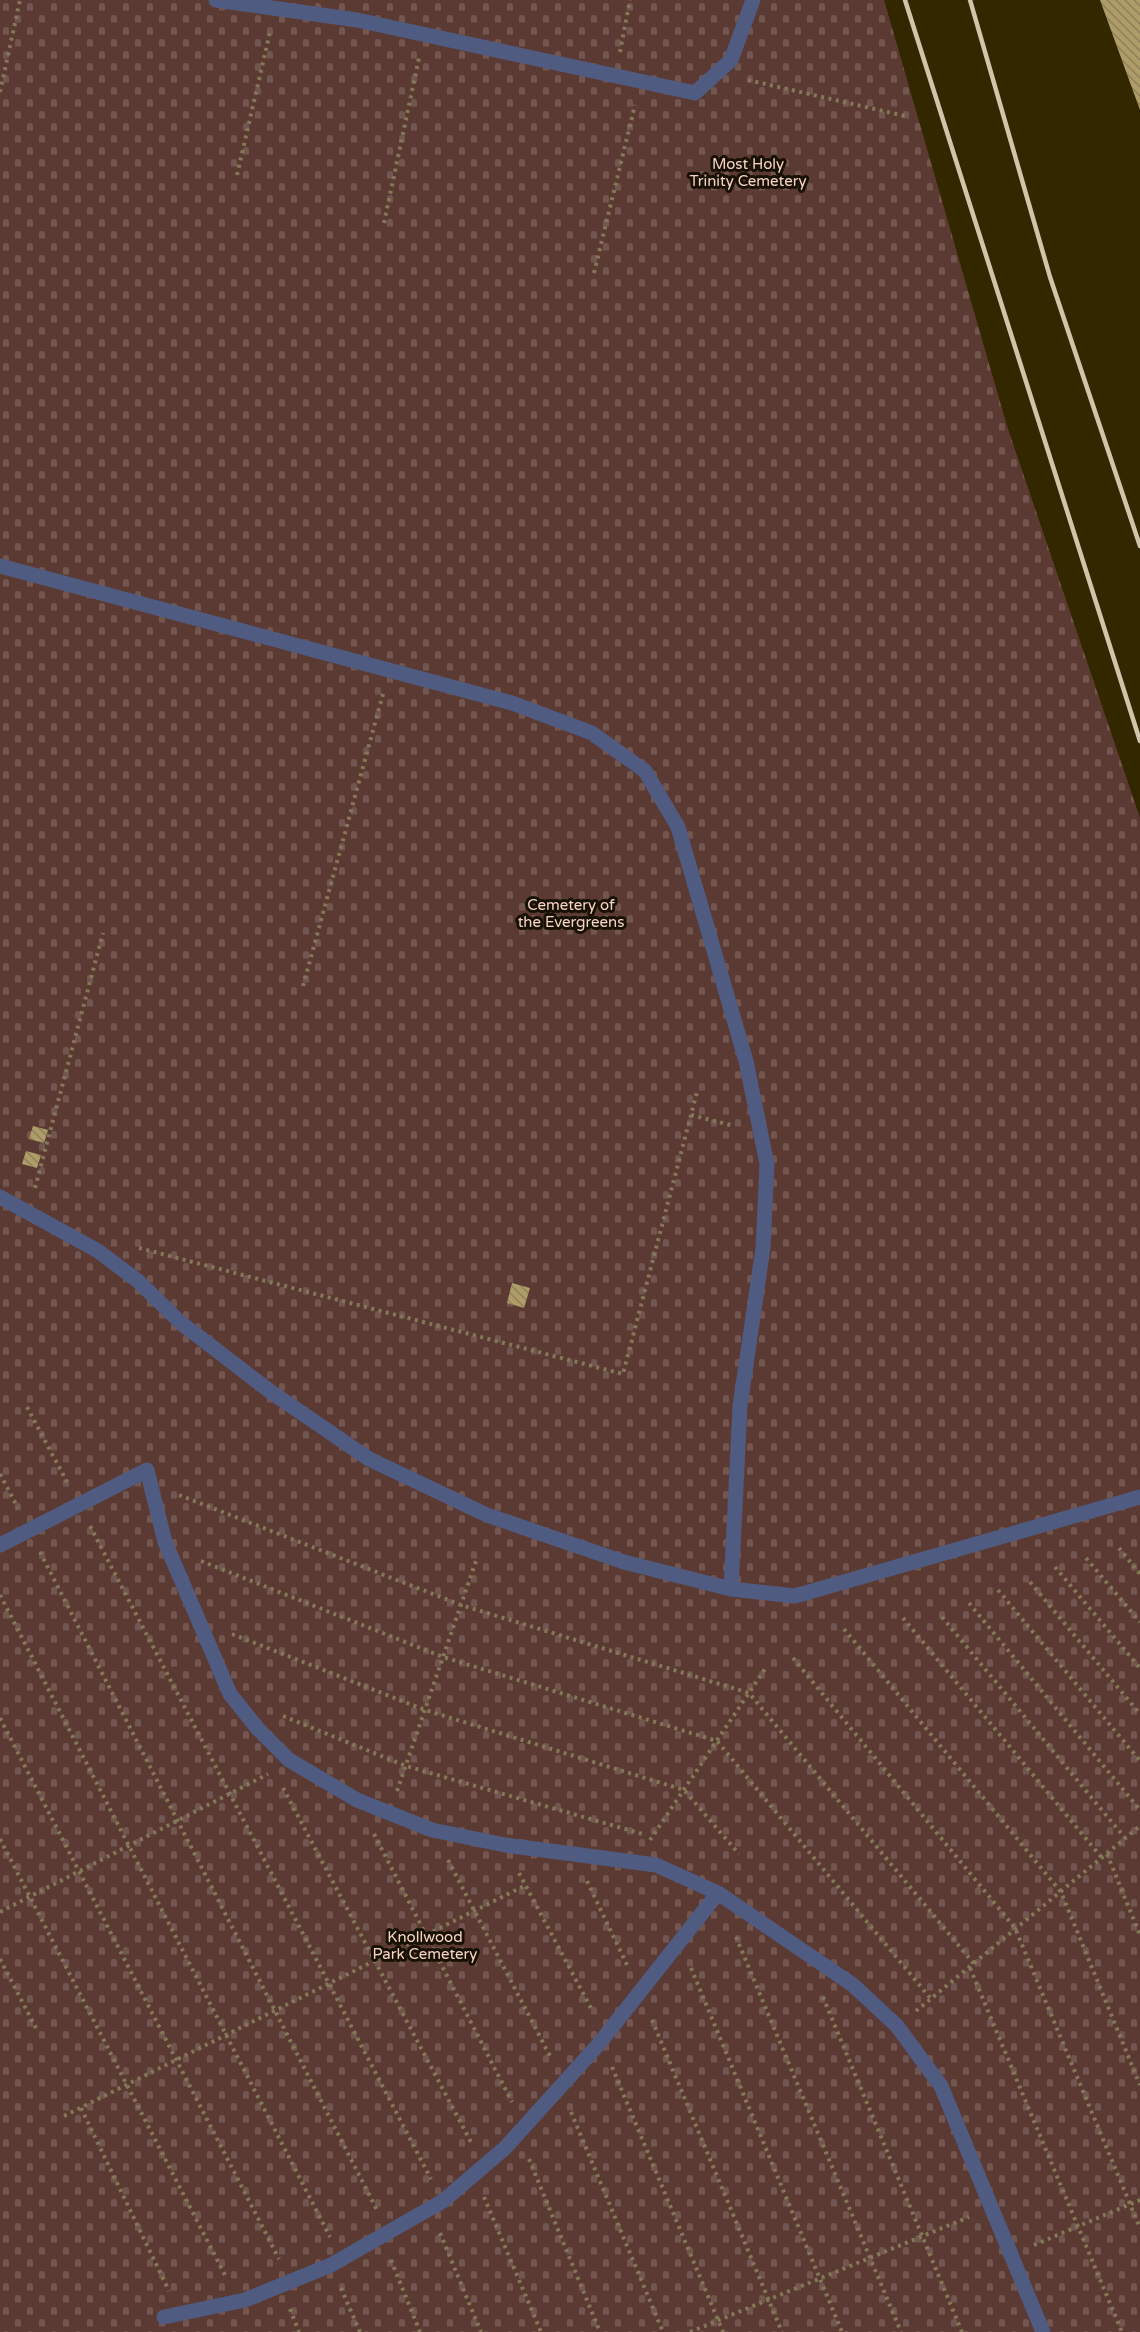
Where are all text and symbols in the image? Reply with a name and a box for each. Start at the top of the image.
park label: Most Holy Trinity Cemetery [689,155,807,190]
park label: Cemetery of the Evergreens [518,896,624,931]
park label: Knollwood Park Cemetery [373,1928,477,1963]

